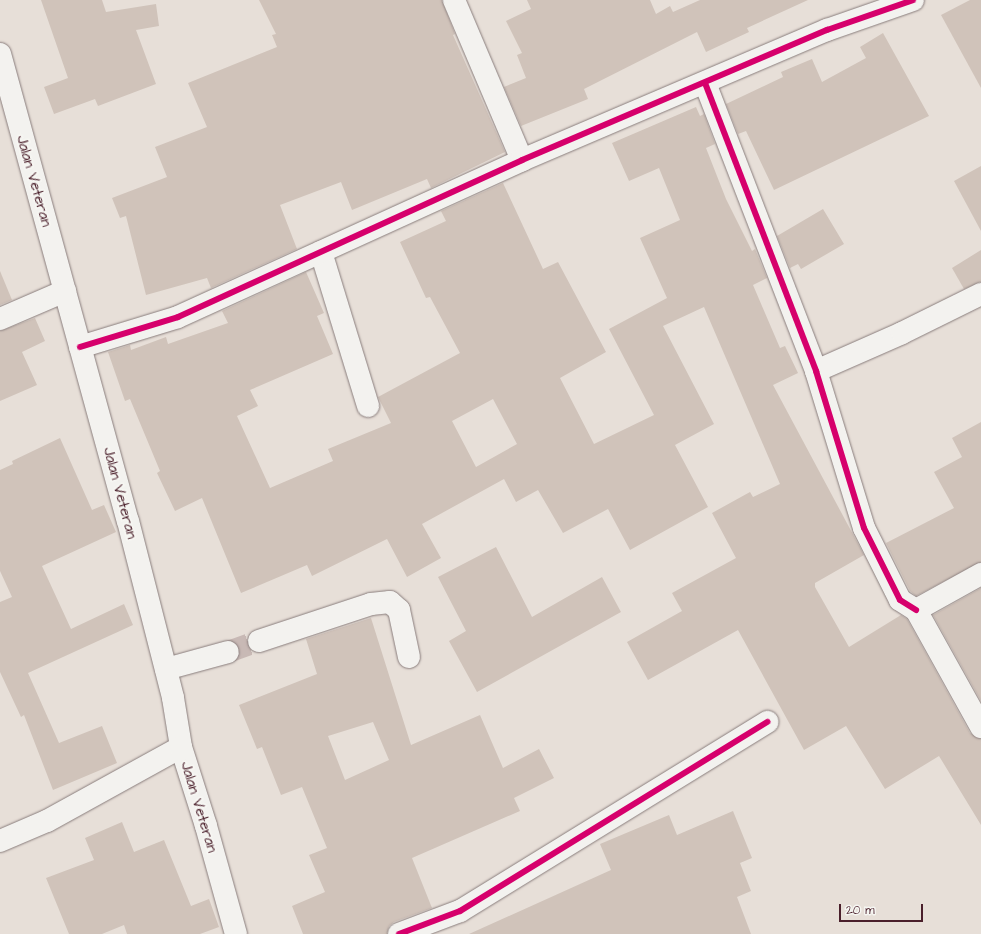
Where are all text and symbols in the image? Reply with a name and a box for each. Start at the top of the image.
street label: Jalan Veteran [12,133,56,229]
street label: Jalan Veteran [99,445,141,541]
street label: Jalan Veteran [177,759,221,855]
scale bar [841,896,925,922]
text: 20 m [846,902,875,919]

